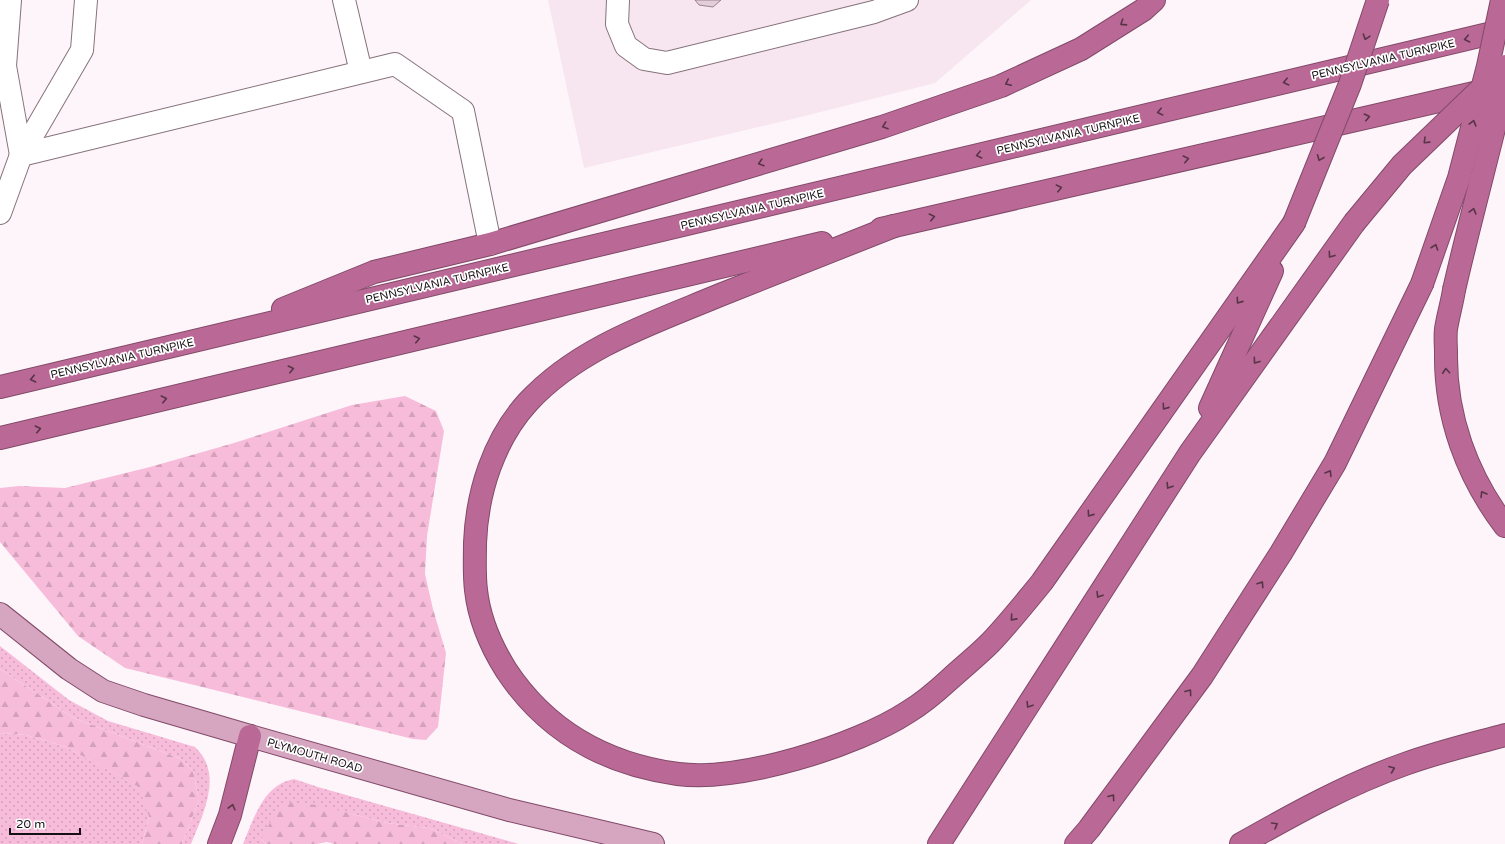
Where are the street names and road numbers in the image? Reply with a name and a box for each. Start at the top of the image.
street label: PENNSYLVANIA TURNPIKE [1310,37,1456,82]
street label: PENNSYLVANIA TURNPIKE [995,112,1141,157]
street label: PENNSYLVANIA TURNPIKE [679,187,825,232]
street label: PENNSYLVANIA TURNPIKE [364,261,510,306]
street label: PENNSYLVANIA TURNPIKE [49,336,195,381]
street label: PLYMOUTH ROAD [266,736,364,775]

